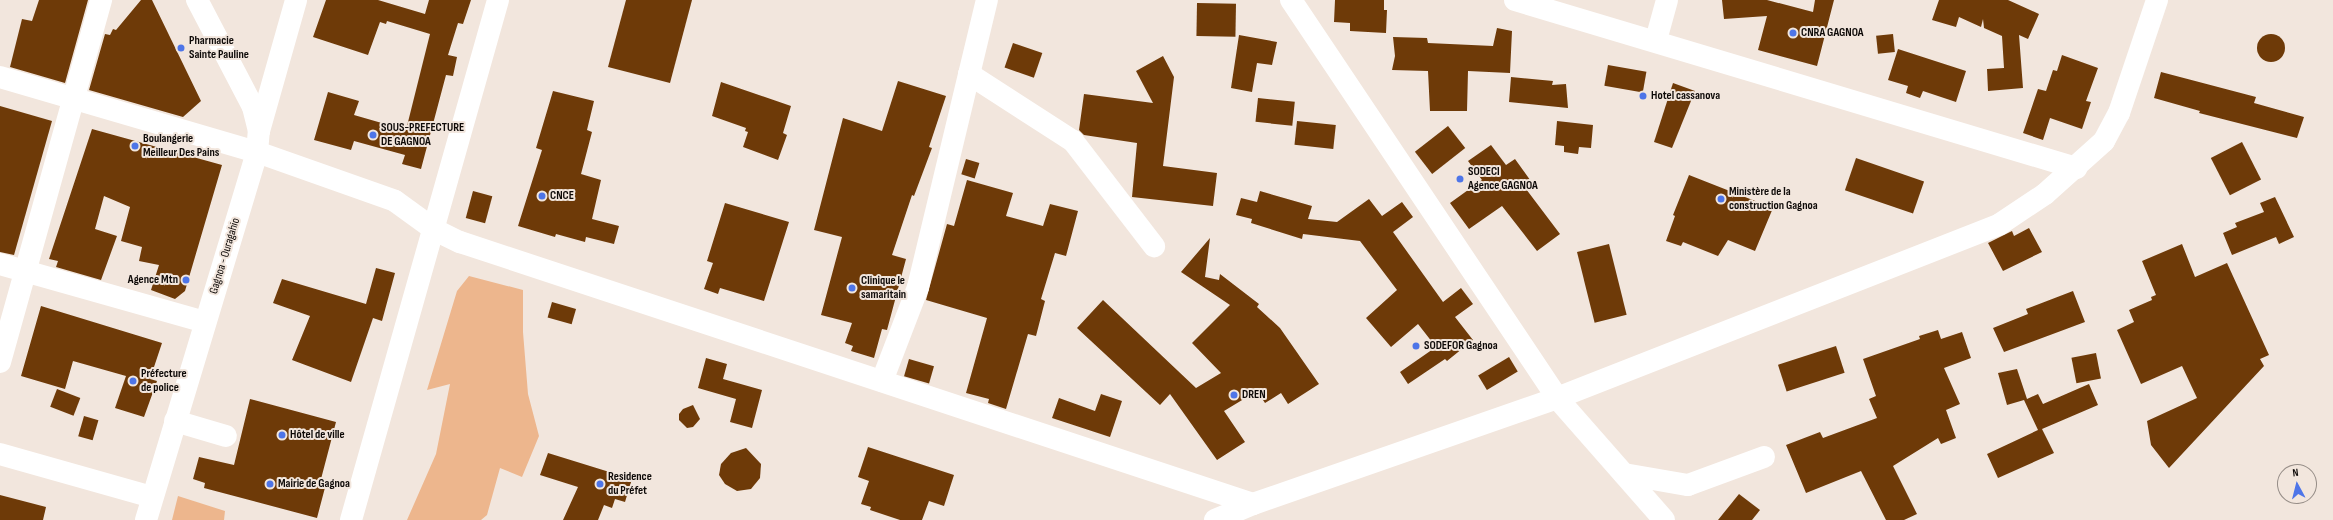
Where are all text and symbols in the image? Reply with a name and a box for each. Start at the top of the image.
place label: CNRA GAGNOA [1801,26,1864,40]
marker: CNRA GAGNOA [1788,28,1798,38]
place label: Pharmacie Sainte Pauline [189,34,249,62]
marker: Pharmacie Sainte Pauline [176,43,186,53]
place label: Hotel cassanova [1651,89,1720,103]
marker: Hotel cassanova [1638,91,1648,101]
place label: SOUS-PREFECTURE DE GAGNOA [381,121,464,149]
marker: SOUS-PREFECTURE DE GAGNOA [368,130,378,140]
place label: Boulangerie Meilleur Des Pains [143,132,219,160]
marker: Boulangerie Meilleur Des Pains [130,141,140,151]
place label: SODECI Agence GAGNOA [1468,165,1538,193]
marker: SODECI Agence GAGNOA [1455,174,1465,184]
place label: Ministère de la construction Gagnoa [1729,185,1818,213]
place label: CNCE [550,189,574,203]
marker: CNCE [537,191,547,201]
marker: Ministère de la construction Gagnoa [1716,194,1726,204]
street label: Gagnoa - Ouragahio [207,216,243,296]
place label: Agence Mtn [128,273,178,287]
place label: Clinique le samaritain [861,274,906,302]
marker: Agence Mtn [181,275,191,285]
marker: Clinique le samaritain [846,282,858,294]
place label: SODEFOR Gagnoa [1424,339,1498,353]
marker: SODEFOR Gagnoa [1411,341,1421,351]
place label: Préfecture de police [141,367,187,395]
marker: Préfecture de police [128,376,138,386]
place label: DREN [1242,388,1266,402]
marker: DREN [1229,390,1239,400]
place label: Hôtel de ville [290,428,345,442]
marker: Hôtel de ville [277,430,287,440]
north arrow [2277,464,2317,504]
text: N [2292,466,2299,479]
place label: Residence du Préfet [608,470,652,498]
place label: Mairie de Gagnoa [278,477,350,491]
marker: Mairie de Gagnoa [265,479,275,489]
marker: Residence du Préfet [595,479,605,489]

